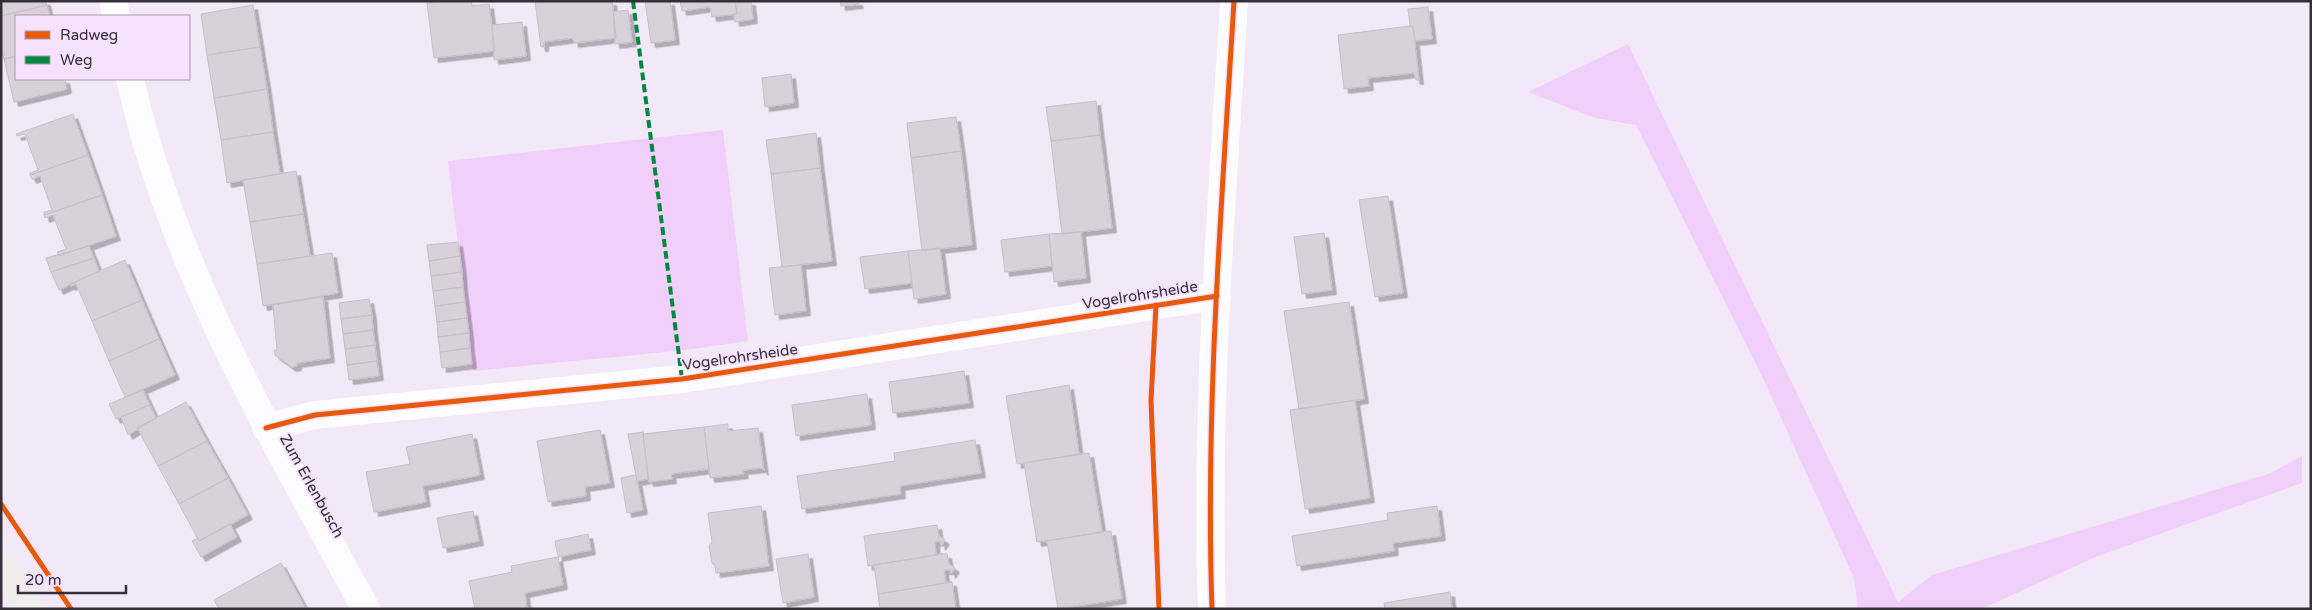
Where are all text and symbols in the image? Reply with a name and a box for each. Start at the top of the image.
legend [15,15,190,80]
text: Radweg [60,26,118,44]
text: Weg [60,51,92,69]
street label: Vogelrohrsheide [1081,277,1199,313]
street label: Vogelrohrsheide [681,340,799,374]
street label: Zum Erlenbusch [276,431,348,541]
scale bar [18,562,125,594]
text: 20 m [25,571,62,589]

